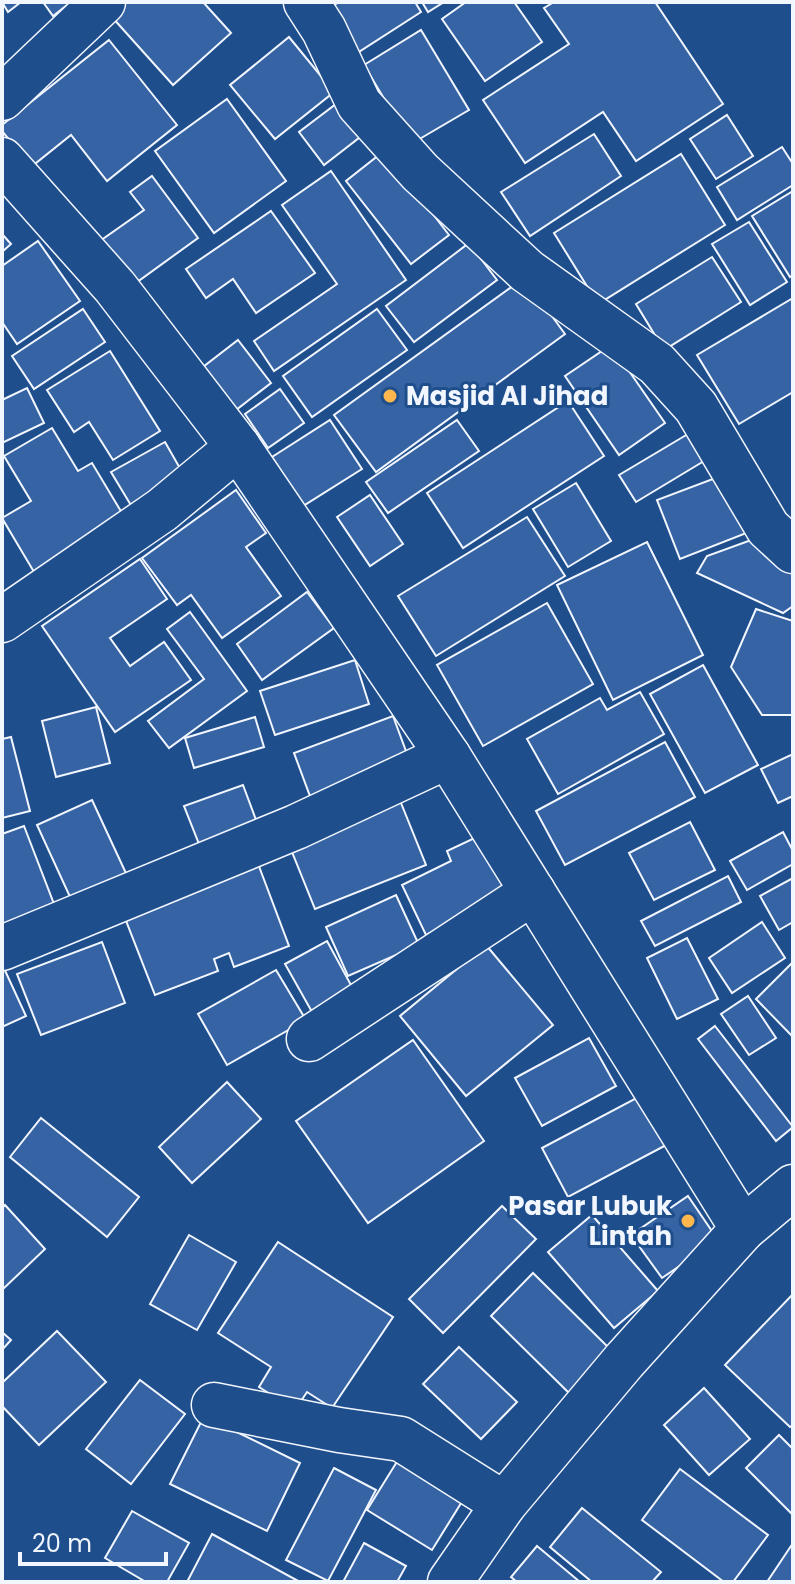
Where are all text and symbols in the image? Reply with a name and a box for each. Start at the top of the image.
place label: Masjid Al Jihad [406,378,608,414]
marker: Masjid Al Jihad [381,387,399,405]
place label: Pasar Lubuk Lintah [508,1188,672,1254]
marker: Pasar Lubuk Lintah [679,1212,697,1230]
scale bar [20,1516,166,1566]
text: 20 m [32,1527,92,1560]

